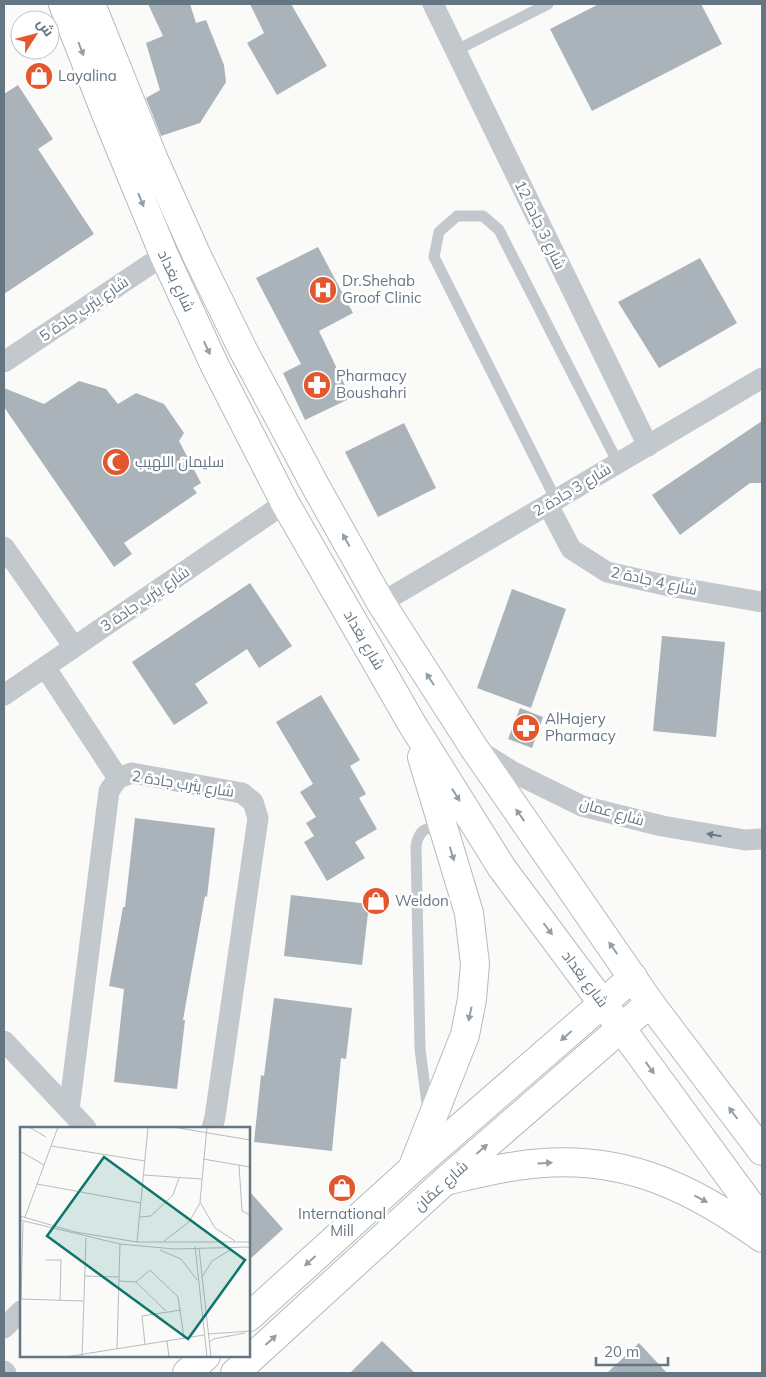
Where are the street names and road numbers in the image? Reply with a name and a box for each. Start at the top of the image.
street label: شارع 3 جادة 12 [509,177,570,273]
street label: شارع بغداد [152,247,199,315]
street label: شارع يثرب جادة 5 [36,272,133,347]
street label: شارع 3 جادة 2 [529,459,615,522]
street label: شارع يثرب جادة 3 [97,562,194,637]
street label: شارع 4 جادة 2 [609,562,699,601]
street label: شارع بغداد [338,606,389,674]
street label: شارع يثرب جادة 2 [130,766,236,803]
street label: شارع عمان [577,793,647,832]
street label: شارع بغداد [556,947,613,1012]
street label: شارع عمّان [410,1156,473,1216]

